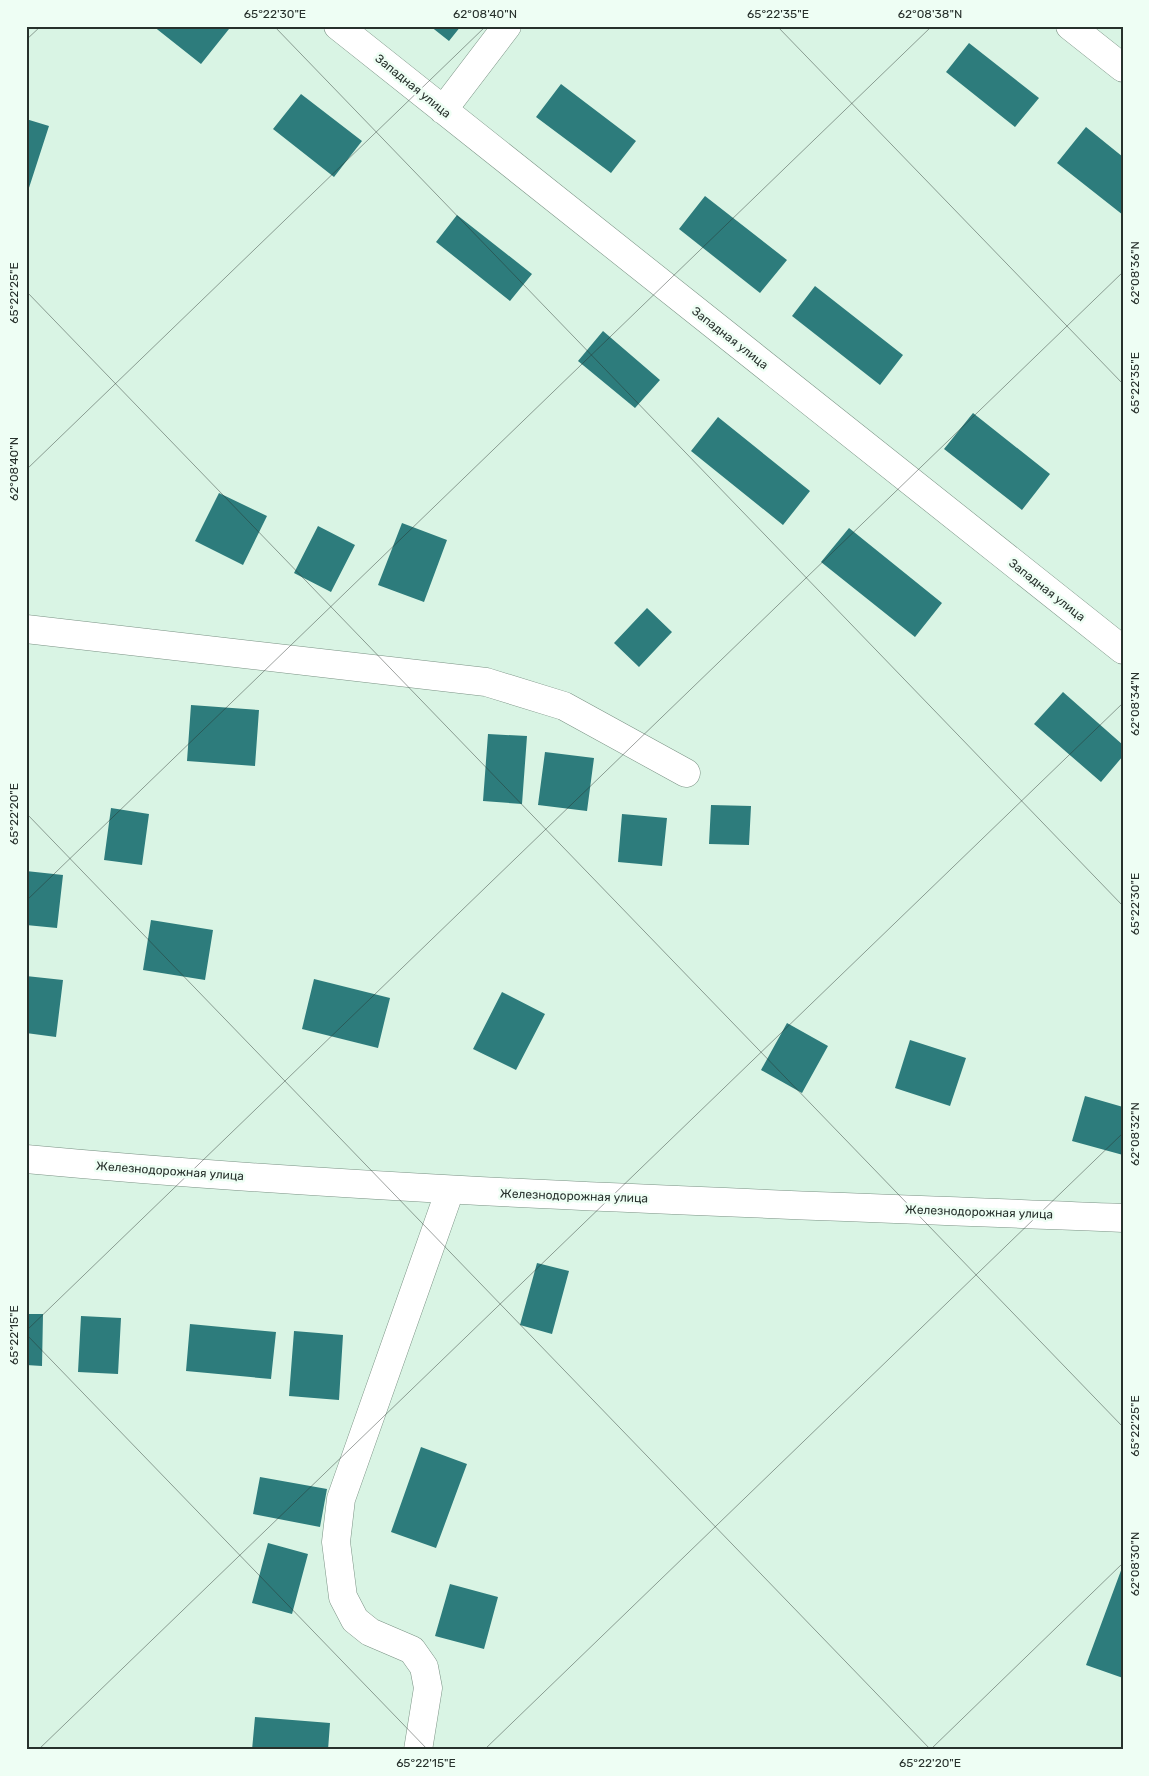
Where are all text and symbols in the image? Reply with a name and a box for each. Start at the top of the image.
text: 65°22'30"E [244,7,306,21]
text: 62°08'40"N [453,7,517,21]
text: 65°22'35"E [747,7,809,21]
text: 62°08'38"N [898,7,962,21]
street label: Западная улица [372,51,454,121]
text: 62°08'36"N [1128,241,1142,305]
text: 65°22'25"E [7,262,21,324]
street label: Западная улица [689,304,771,372]
text: 65°22'35"E [1128,352,1142,414]
text: 62°08'40"N [7,437,21,501]
street label: Западная улица [1006,556,1088,624]
text: 62°08'34"N [1128,672,1142,736]
text: 65°22'20"E [7,783,21,845]
text: 65°22'30"E [1128,873,1142,935]
text: 62°08'32"N [1128,1102,1142,1166]
street label: Железнодорожная улица [96,1159,244,1183]
street label: Железнодорожная улица [500,1186,648,1206]
street label: Железнодорожная улица [905,1202,1053,1222]
text: 65°22'15"E [7,1305,21,1365]
text: 65°22'25"E [1128,1395,1142,1457]
text: 62°08'30"N [1128,1532,1142,1596]
text: 65°22'15"E [396,1756,456,1770]
text: 65°22'20"E [899,1756,961,1770]

